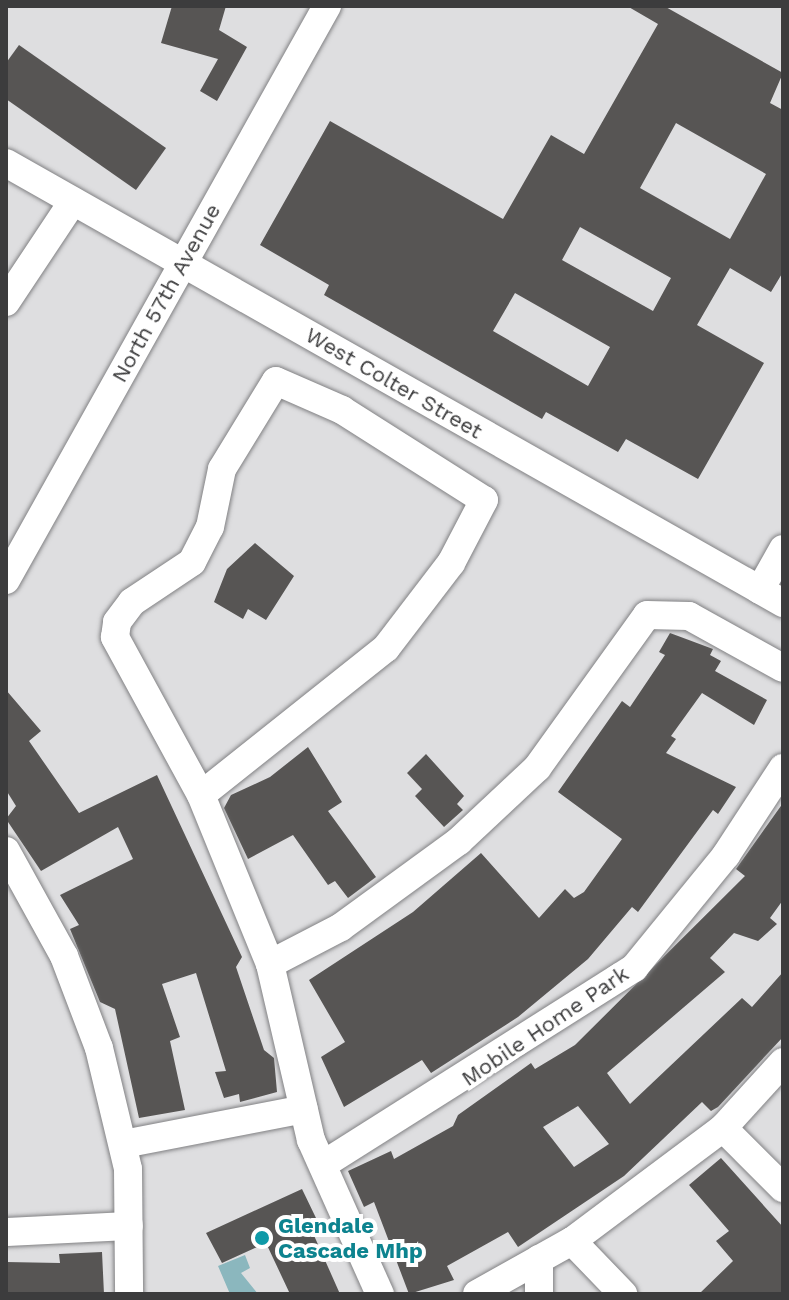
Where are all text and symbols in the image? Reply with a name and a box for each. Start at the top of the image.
street label: North 57th Avenue [106,199,226,387]
street label: West Colter Street [301,321,487,445]
street label: Mobile Home Park [456,960,634,1092]
place label: Glendale Cascade Mhp [278,1212,423,1264]
marker: Glendale Cascade Mhp [253,1229,271,1247]

